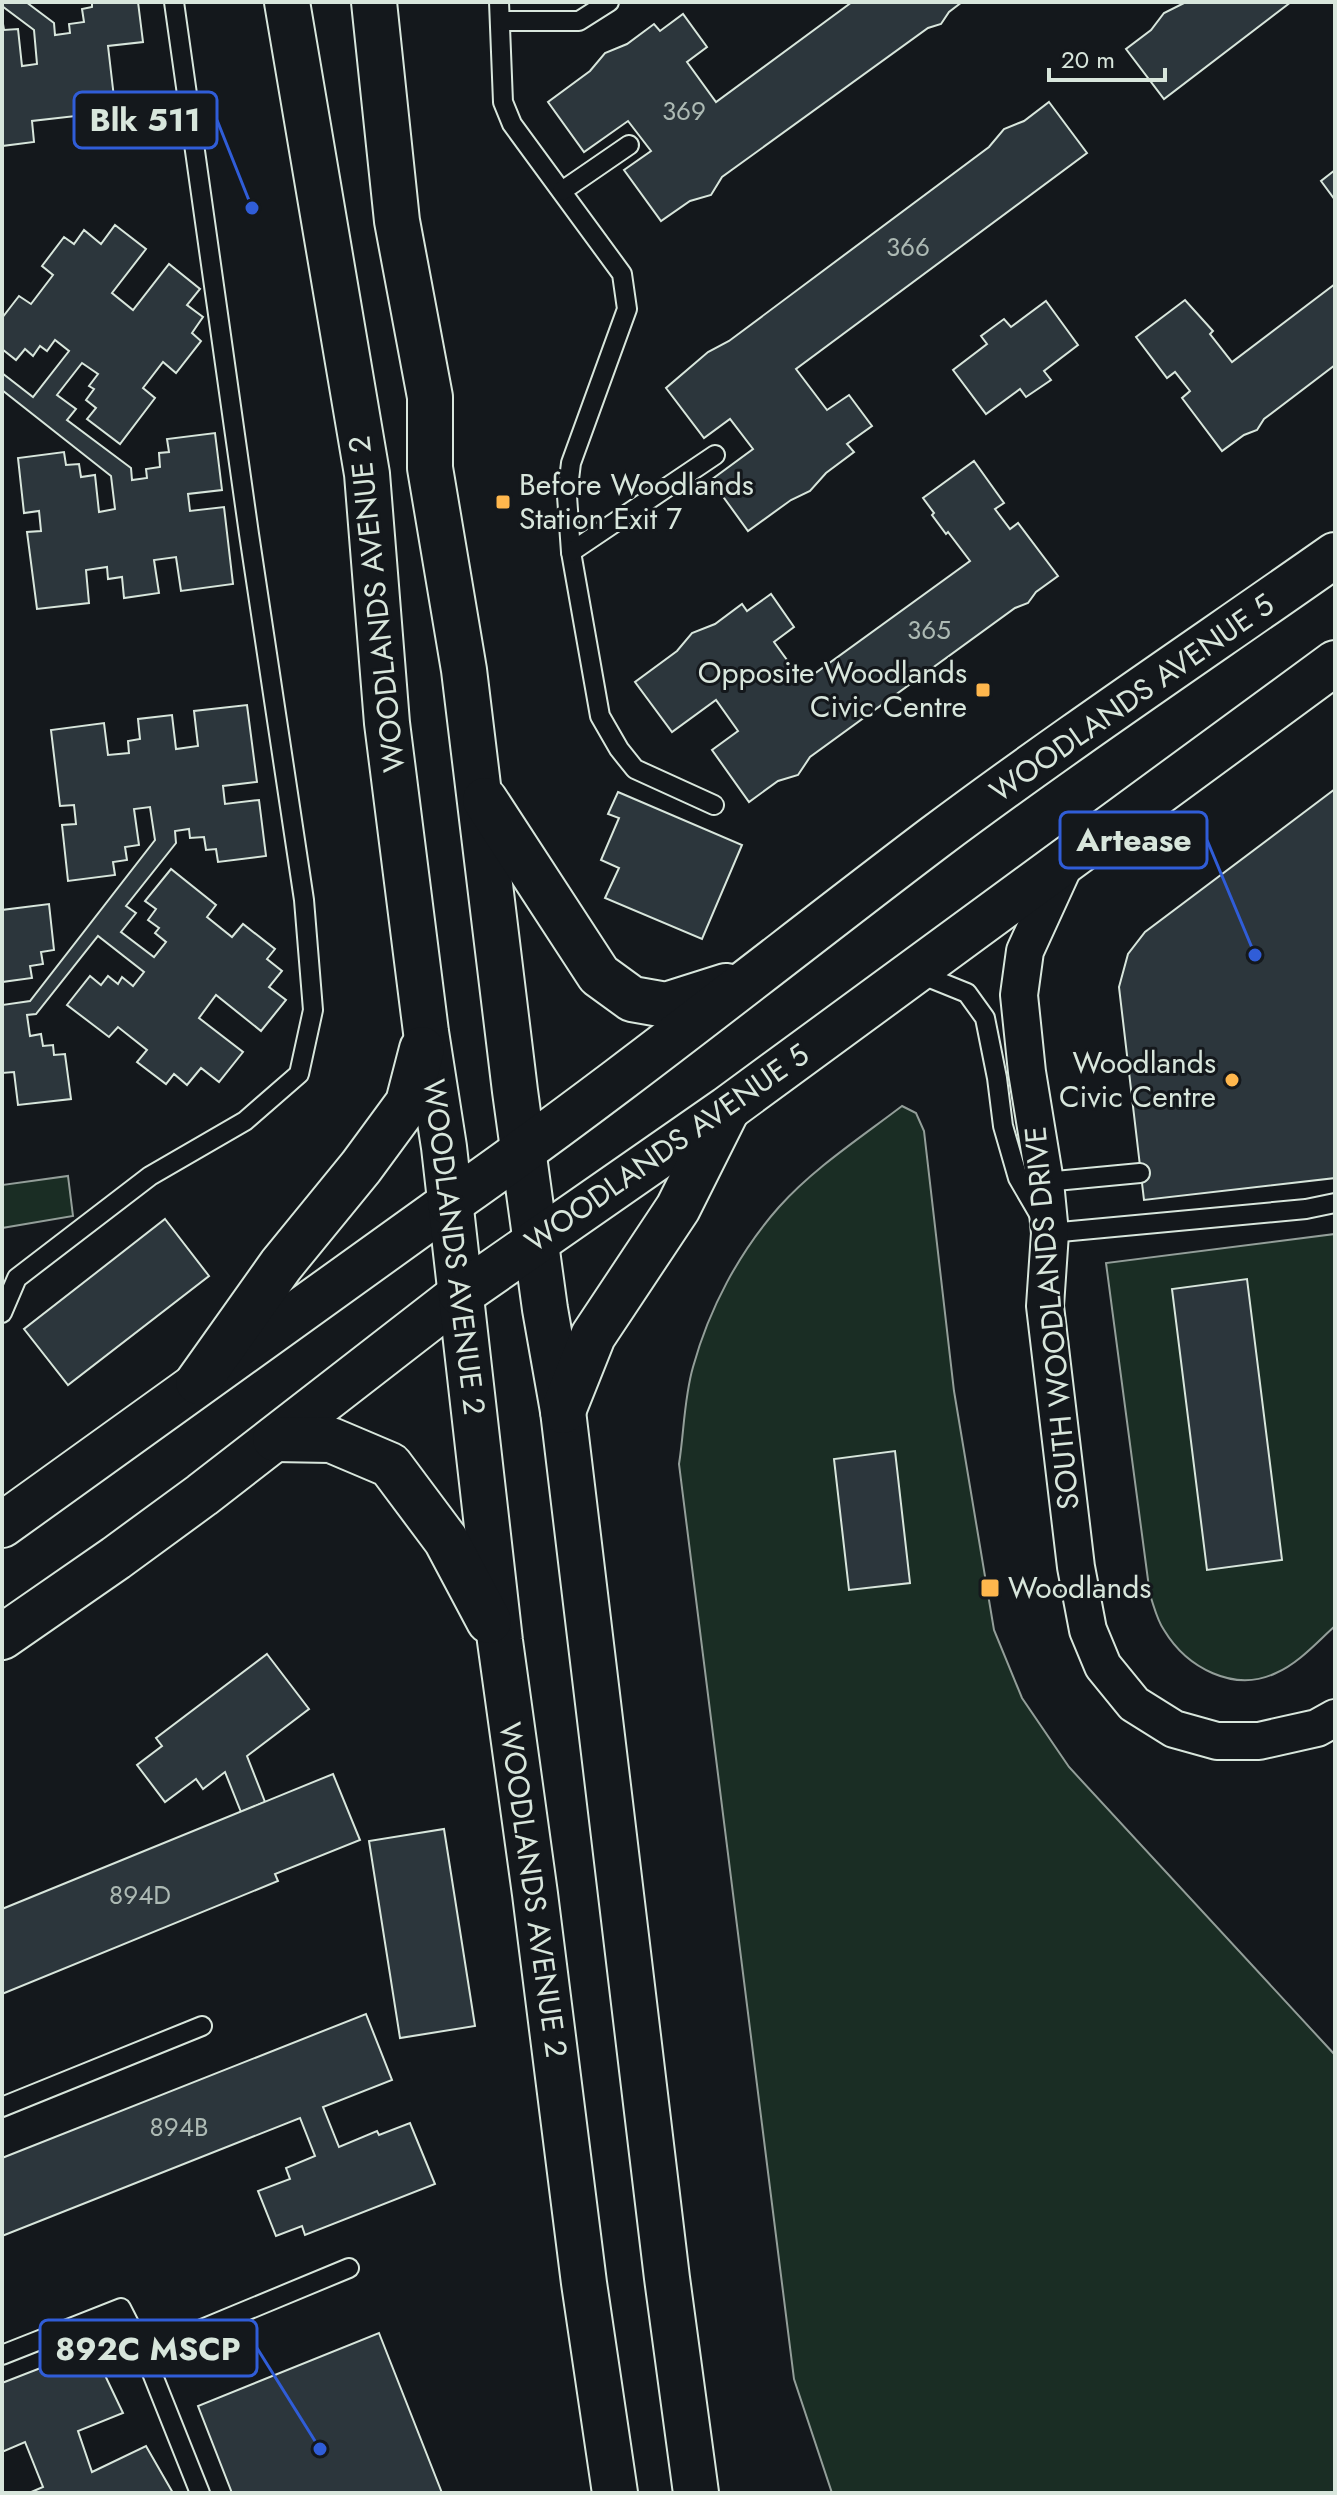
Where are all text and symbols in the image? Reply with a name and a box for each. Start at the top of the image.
scale bar [1049,32,1165,82]
text: 20 m [1061,42,1115,77]
callout: Blk 511 [74,92,217,148]
house number: 369 [662,92,706,130]
text: Blk 511 [89,97,201,143]
house number: 366 [886,228,930,266]
street label: WOODLANDS AVENUE 2 [337,434,416,774]
place label: Before Woodlands Station Exit 7 [519,463,754,540]
marker: Before Woodlands Station Exit 7 [494,493,512,511]
street label: WOODLANDS AVENUE 5 [981,583,1282,812]
house number: 365 [907,611,951,649]
place label: Opposite Woodlands Civic Centre [698,651,967,728]
marker: Opposite Woodlands Civic Centre [974,681,992,699]
callout: Artease [1060,812,1207,868]
text: Artease [1075,817,1192,863]
street label: WOODLANDS AVENUE 5 [516,1033,817,1262]
place label: Woodlands Civic Centre [1059,1041,1216,1118]
marker: Woodlands Civic Centre [1223,1071,1241,1089]
street label: WOODLANDS AVENUE 2 [413,1077,496,1417]
street label: SOUTH WOODLANDS DRIVE [1013,1125,1090,1511]
place label: Woodlands [1008,1566,1151,1609]
marker: Woodlands [979,1577,1001,1599]
street label: WOODLANDS AVENUE 2 [489,1720,578,2060]
house number: 894D [109,1876,171,1914]
house number: 894B [150,2108,208,2146]
callout: 892C MSCP [40,2320,257,2376]
text: 892C MSCP [55,2326,241,2372]

